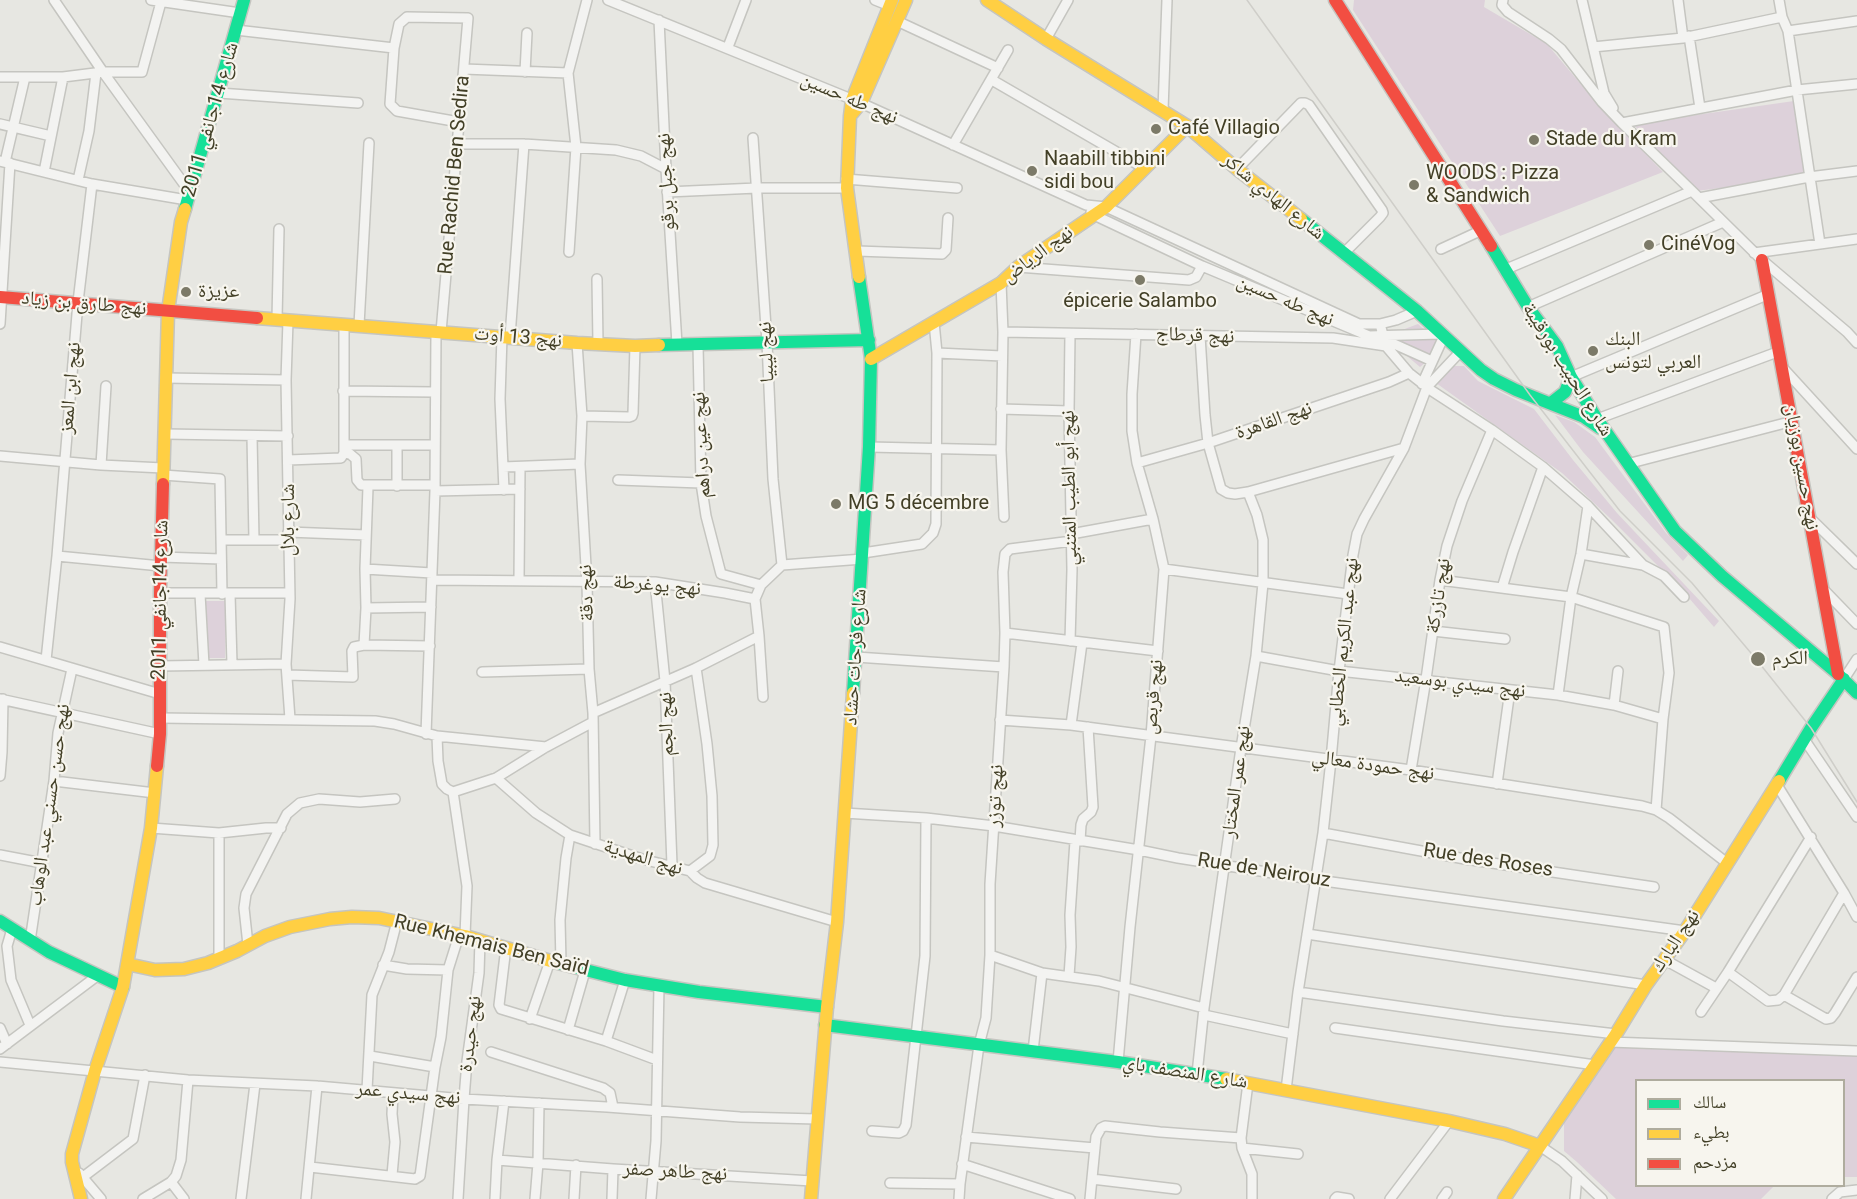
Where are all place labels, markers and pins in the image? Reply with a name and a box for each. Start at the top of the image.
place label: Café Villagio [1168,117,1280,141]
marker: Café Villagio [1149,122,1163,136]
place label: Stade du Kram [1546,128,1677,152]
marker: Stade du Kram [1527,133,1541,147]
place label: Naabill tibbini sidi bou [1044,148,1165,195]
place label: WOODS : Pizza & Sandwich [1426,162,1559,209]
marker: Naabill tibbini sidi bou [1025,164,1039,178]
marker: WOODS : Pizza & Sandwich [1407,178,1421,192]
place label: CinéVog [1661,233,1735,257]
marker: CinéVog [1642,238,1656,252]
marker: épicerie Salambo [1133,273,1147,287]
place label: عزيزة [198,280,239,304]
marker: عزيزة [179,285,193,299]
place label: épicerie Salambo [1063,290,1217,314]
place label: البنك العربي لتونس [1605,328,1701,375]
marker: البنك العربي لتونس [1586,344,1600,358]
place label: MG 5 décembre [848,492,989,516]
marker: MG 5 décembre [829,497,843,511]
place label: الكرم [1772,647,1808,671]
marker: الكرم [1749,650,1767,668]

